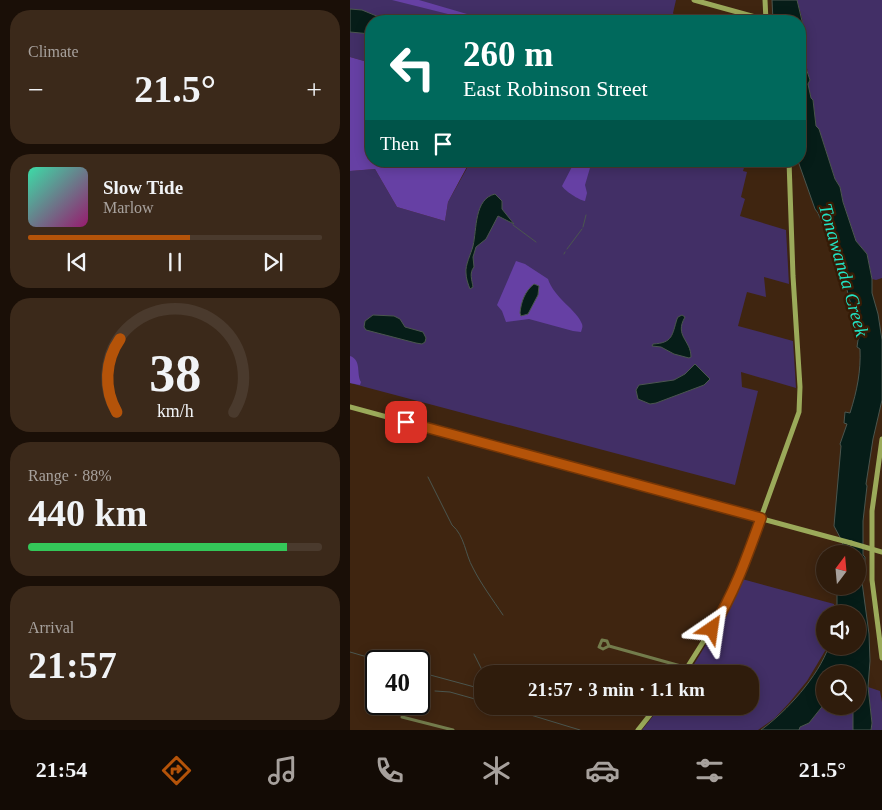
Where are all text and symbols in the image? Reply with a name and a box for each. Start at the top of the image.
icon: left [380,35,445,100]
text: 260 m [463,35,553,74]
text: Climate [28,43,79,60]
text: 21.5° [134,68,216,110]
text: − [28,74,44,105]
text: + [306,74,322,105]
text: East Robinson Street [463,76,648,101]
icon: arrive [429,130,457,158]
text: Then [380,133,419,154]
text: Slow Tide [103,177,183,198]
text: Marlow [103,199,154,216]
water label: Tonawanda Creek [815,201,873,339]
icon: previous [63,248,91,276]
icon: pause [161,248,189,276]
icon: next [259,248,287,276]
text: 38 [149,345,201,402]
text: km/h [157,401,193,421]
pin [385,401,427,443]
icon: arrive [392,408,420,436]
text: Range · 88% [28,467,112,484]
text: 440 km [28,492,147,534]
north arrow [816,545,866,595]
map controls [816,545,866,715]
position arrow [685,602,737,654]
button: sound [816,605,866,655]
text: Arrival [28,619,74,636]
text: 21:57 [28,644,117,686]
speed limit sign: 40 [365,650,430,715]
button: search [816,665,866,715]
text: 21:57 · 3 min · 1.1 km [528,679,705,700]
icon: directions [159,753,194,788]
icon: music [265,753,300,788]
icon: phone [372,753,407,788]
icon: climate [479,753,514,788]
icon: car [585,753,620,788]
icon: filters [692,753,727,788]
text: 21:54 [36,757,87,782]
text: 21.5° [799,757,846,782]

